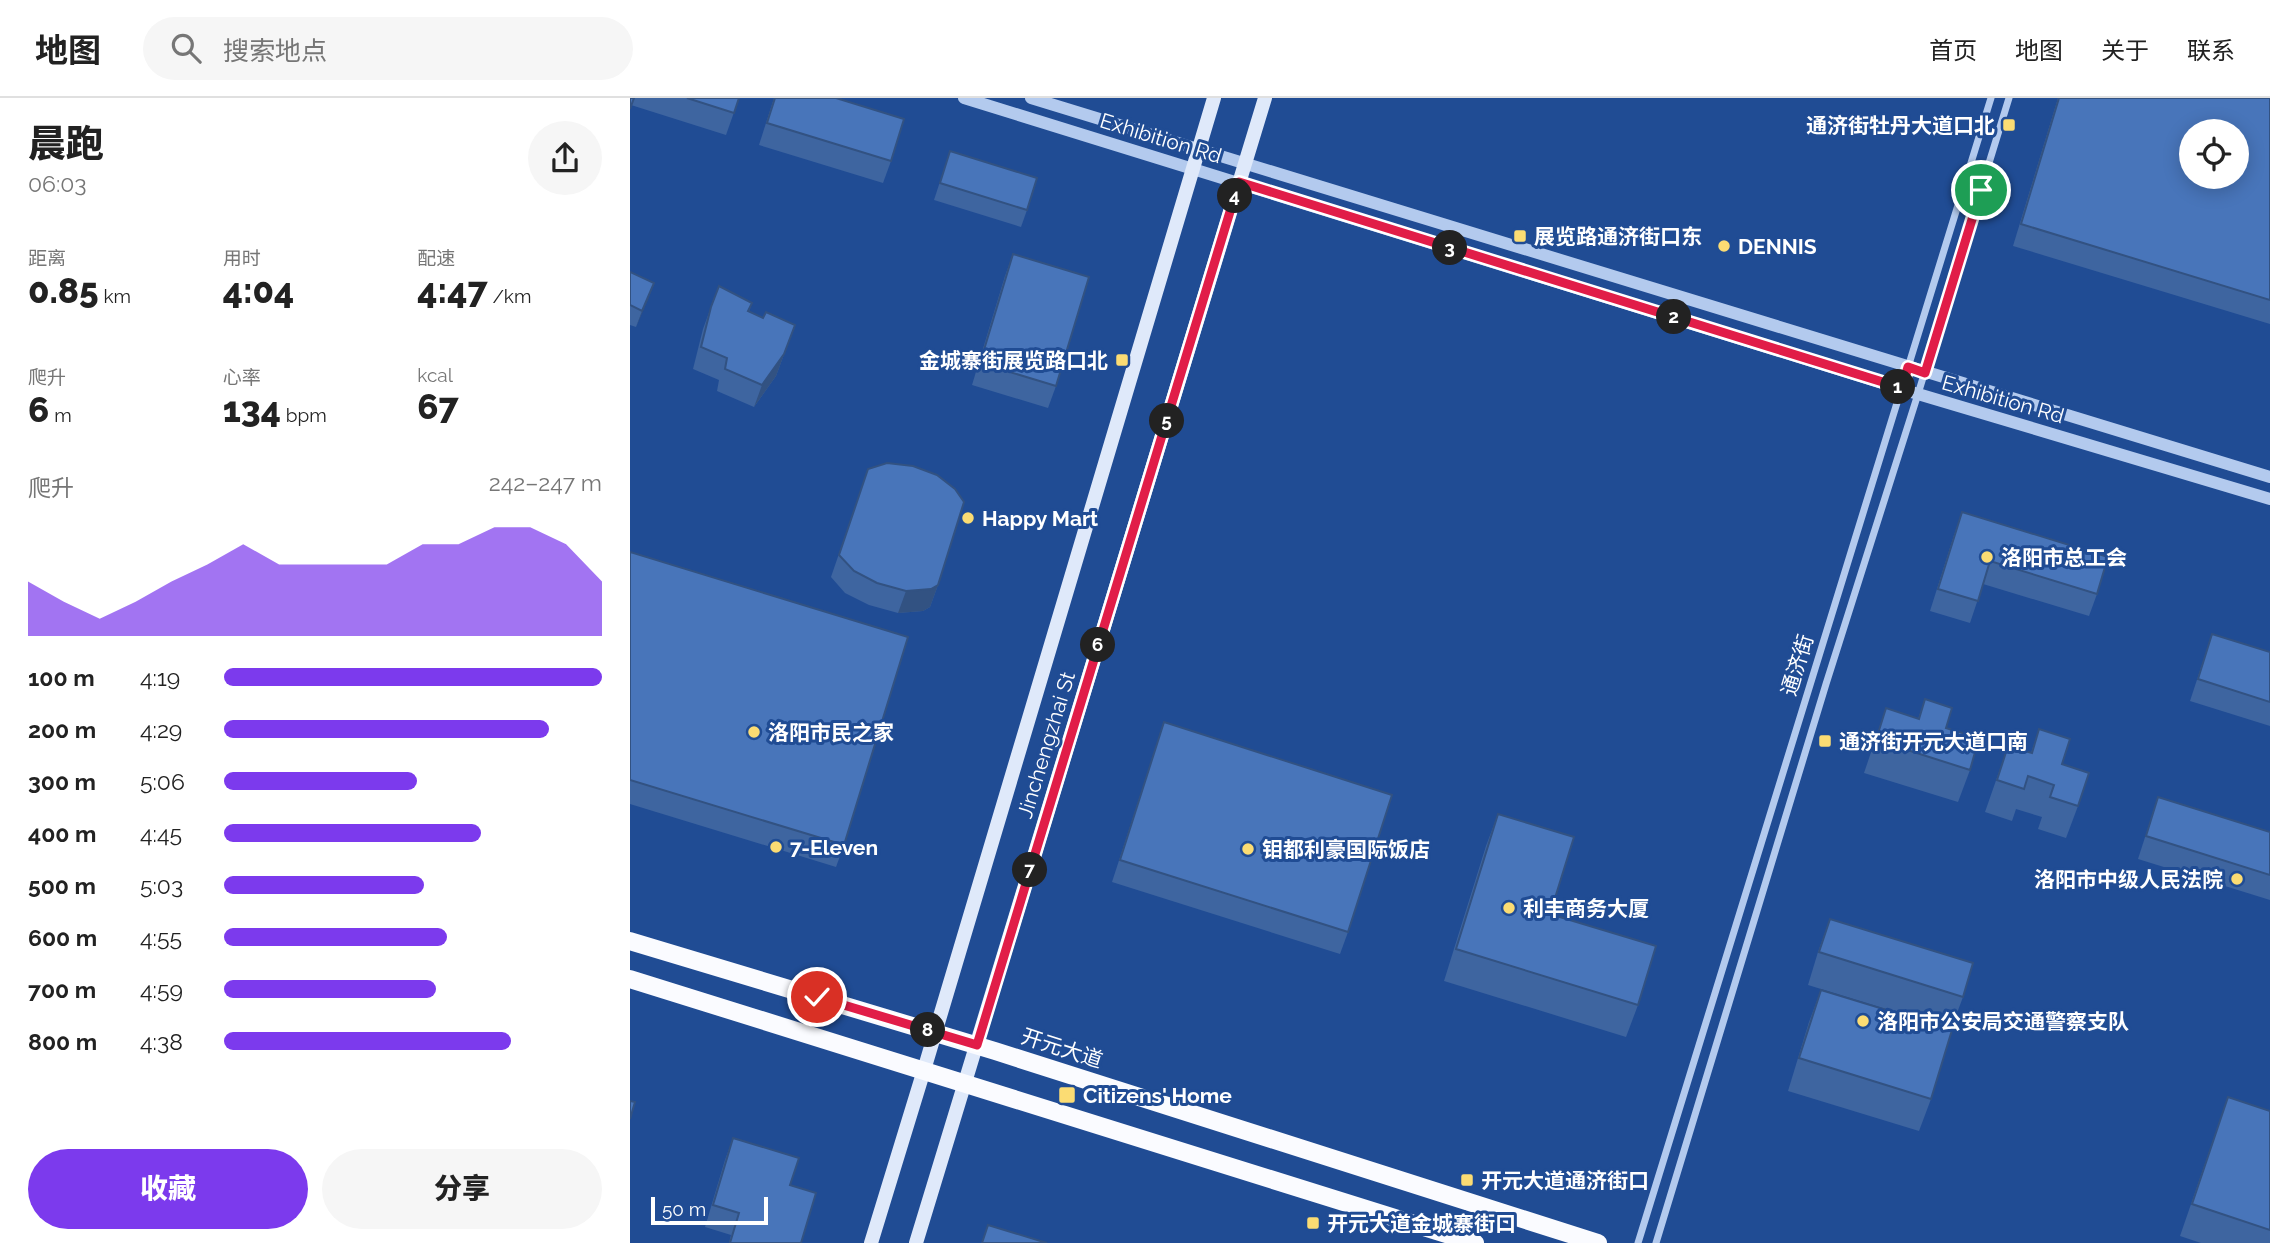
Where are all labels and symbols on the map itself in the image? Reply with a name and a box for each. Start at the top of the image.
street label: Exhibition Rd [1097,108,1225,168]
place label: 通济街牡丹大道口北 [1806,113,1995,138]
marker: 通济街牡丹大道口北 [2001,117,2017,133]
pin [1951,160,2011,220]
pin: 4 [1218,178,1252,214]
place label: 展览路通济街口东 [1534,224,1702,249]
marker: 展览路通济街口东 [1512,228,1528,244]
pin: 3 [1432,230,1468,266]
place label: DENNIS [1738,234,1817,259]
marker: DENNIS [1716,238,1732,254]
pin: 2 [1656,300,1692,334]
place label: 金城寨街展览路口北 [919,348,1108,373]
marker: 金城寨街展览路口北 [1114,352,1130,368]
pin: 1 [1880,370,1916,404]
street label: Exhibition Rd [1939,370,2067,428]
pin: 5 [1150,404,1184,438]
place label: Happy Mart [982,506,1098,531]
marker: Happy Mart [960,510,976,526]
place label: 洛阳市总工会 [2001,545,2127,570]
marker: 洛阳市总工会 [1979,549,1995,565]
pin: 6 [1080,628,1116,662]
street label: 通济街 [1776,631,1818,699]
street label: Jinchengzhai St [1012,669,1080,821]
place label: 洛阳市民之家 [768,720,894,745]
marker: 洛阳市民之家 [746,724,762,740]
place label: 通济街开元大道口南 [1839,729,2028,754]
marker: 通济街开元大道口南 [1817,733,1833,749]
place label: 7-Eleven [790,835,878,860]
place label: 钼都利豪国际饭店 [1262,837,1430,862]
marker: 7-Eleven [768,839,784,855]
marker: 钼都利豪国际饭店 [1240,841,1256,857]
pin: 7 [1012,852,1048,888]
place label: 洛阳市中级人民法院 [2034,867,2223,892]
marker: 洛阳市中级人民法院 [2229,871,2245,887]
place label: 利丰商务大厦 [1523,896,1649,921]
marker: 利丰商务大厦 [1501,900,1517,916]
pin [787,967,847,1027]
place label: 洛阳市公安局交通警察支队 [1877,1009,2129,1034]
pin: 8 [910,1012,946,1048]
marker: 洛阳市公安局交通警察支队 [1855,1013,1871,1029]
street label: 开元大道 [1018,1023,1106,1073]
place label: Citizens' Home [1083,1083,1232,1108]
marker: Citizens' Home [1057,1085,1077,1105]
place label: 开元大道通济街口 [1481,1168,1649,1193]
marker: 开元大道通济街口 [1459,1172,1475,1188]
scale bar [651,1194,768,1226]
place label: 开元大道金城寨街口 [1327,1211,1516,1236]
marker: 开元大道金城寨街口 [1305,1215,1321,1231]

